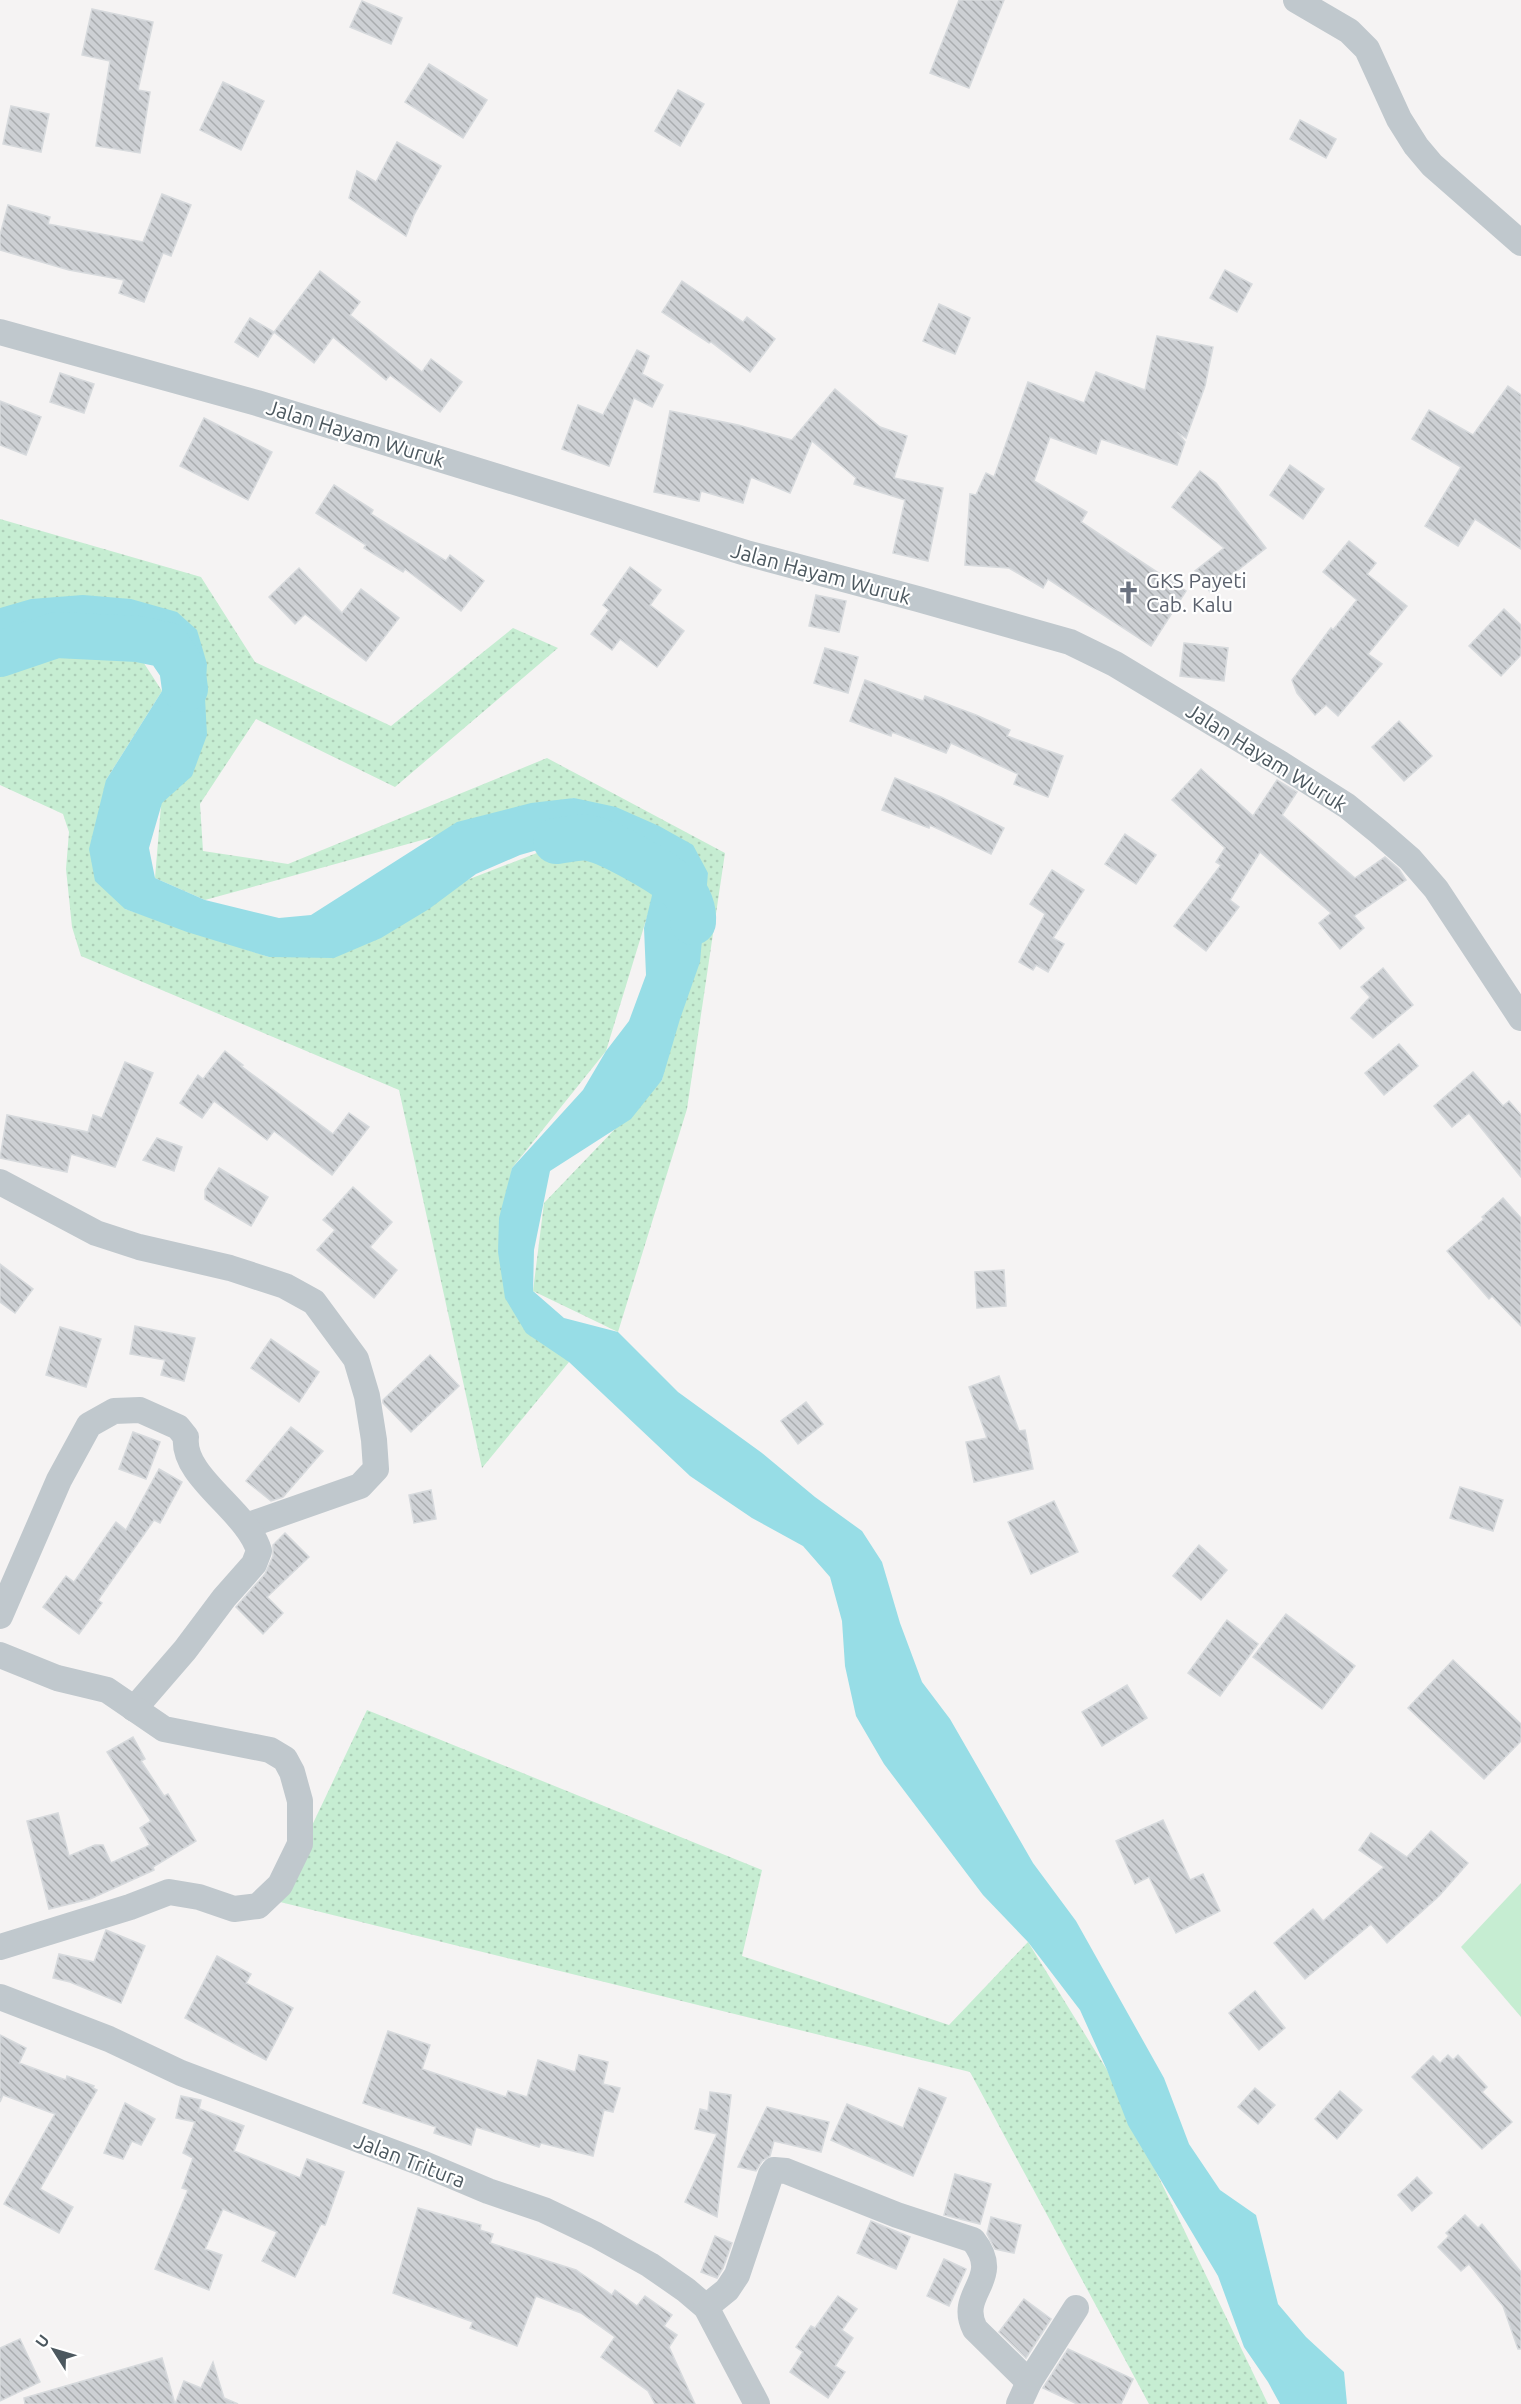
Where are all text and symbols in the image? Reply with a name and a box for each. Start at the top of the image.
street label: Jalan Hayam Wuruk [264,394,448,472]
street label: Jalan Hayam Wuruk [728,537,914,609]
place label: GKS Payeti Cab. Kalu [1146,568,1247,616]
church icon: GKS Payeti Cab. Kalu [1115,579,1141,605]
street label: Jalan Hayam Wuruk [1182,698,1352,816]
street label: Jalan Tritura [351,2128,469,2192]
north arrow [24,2320,84,2380]
text: U [31,2331,53,2351]

